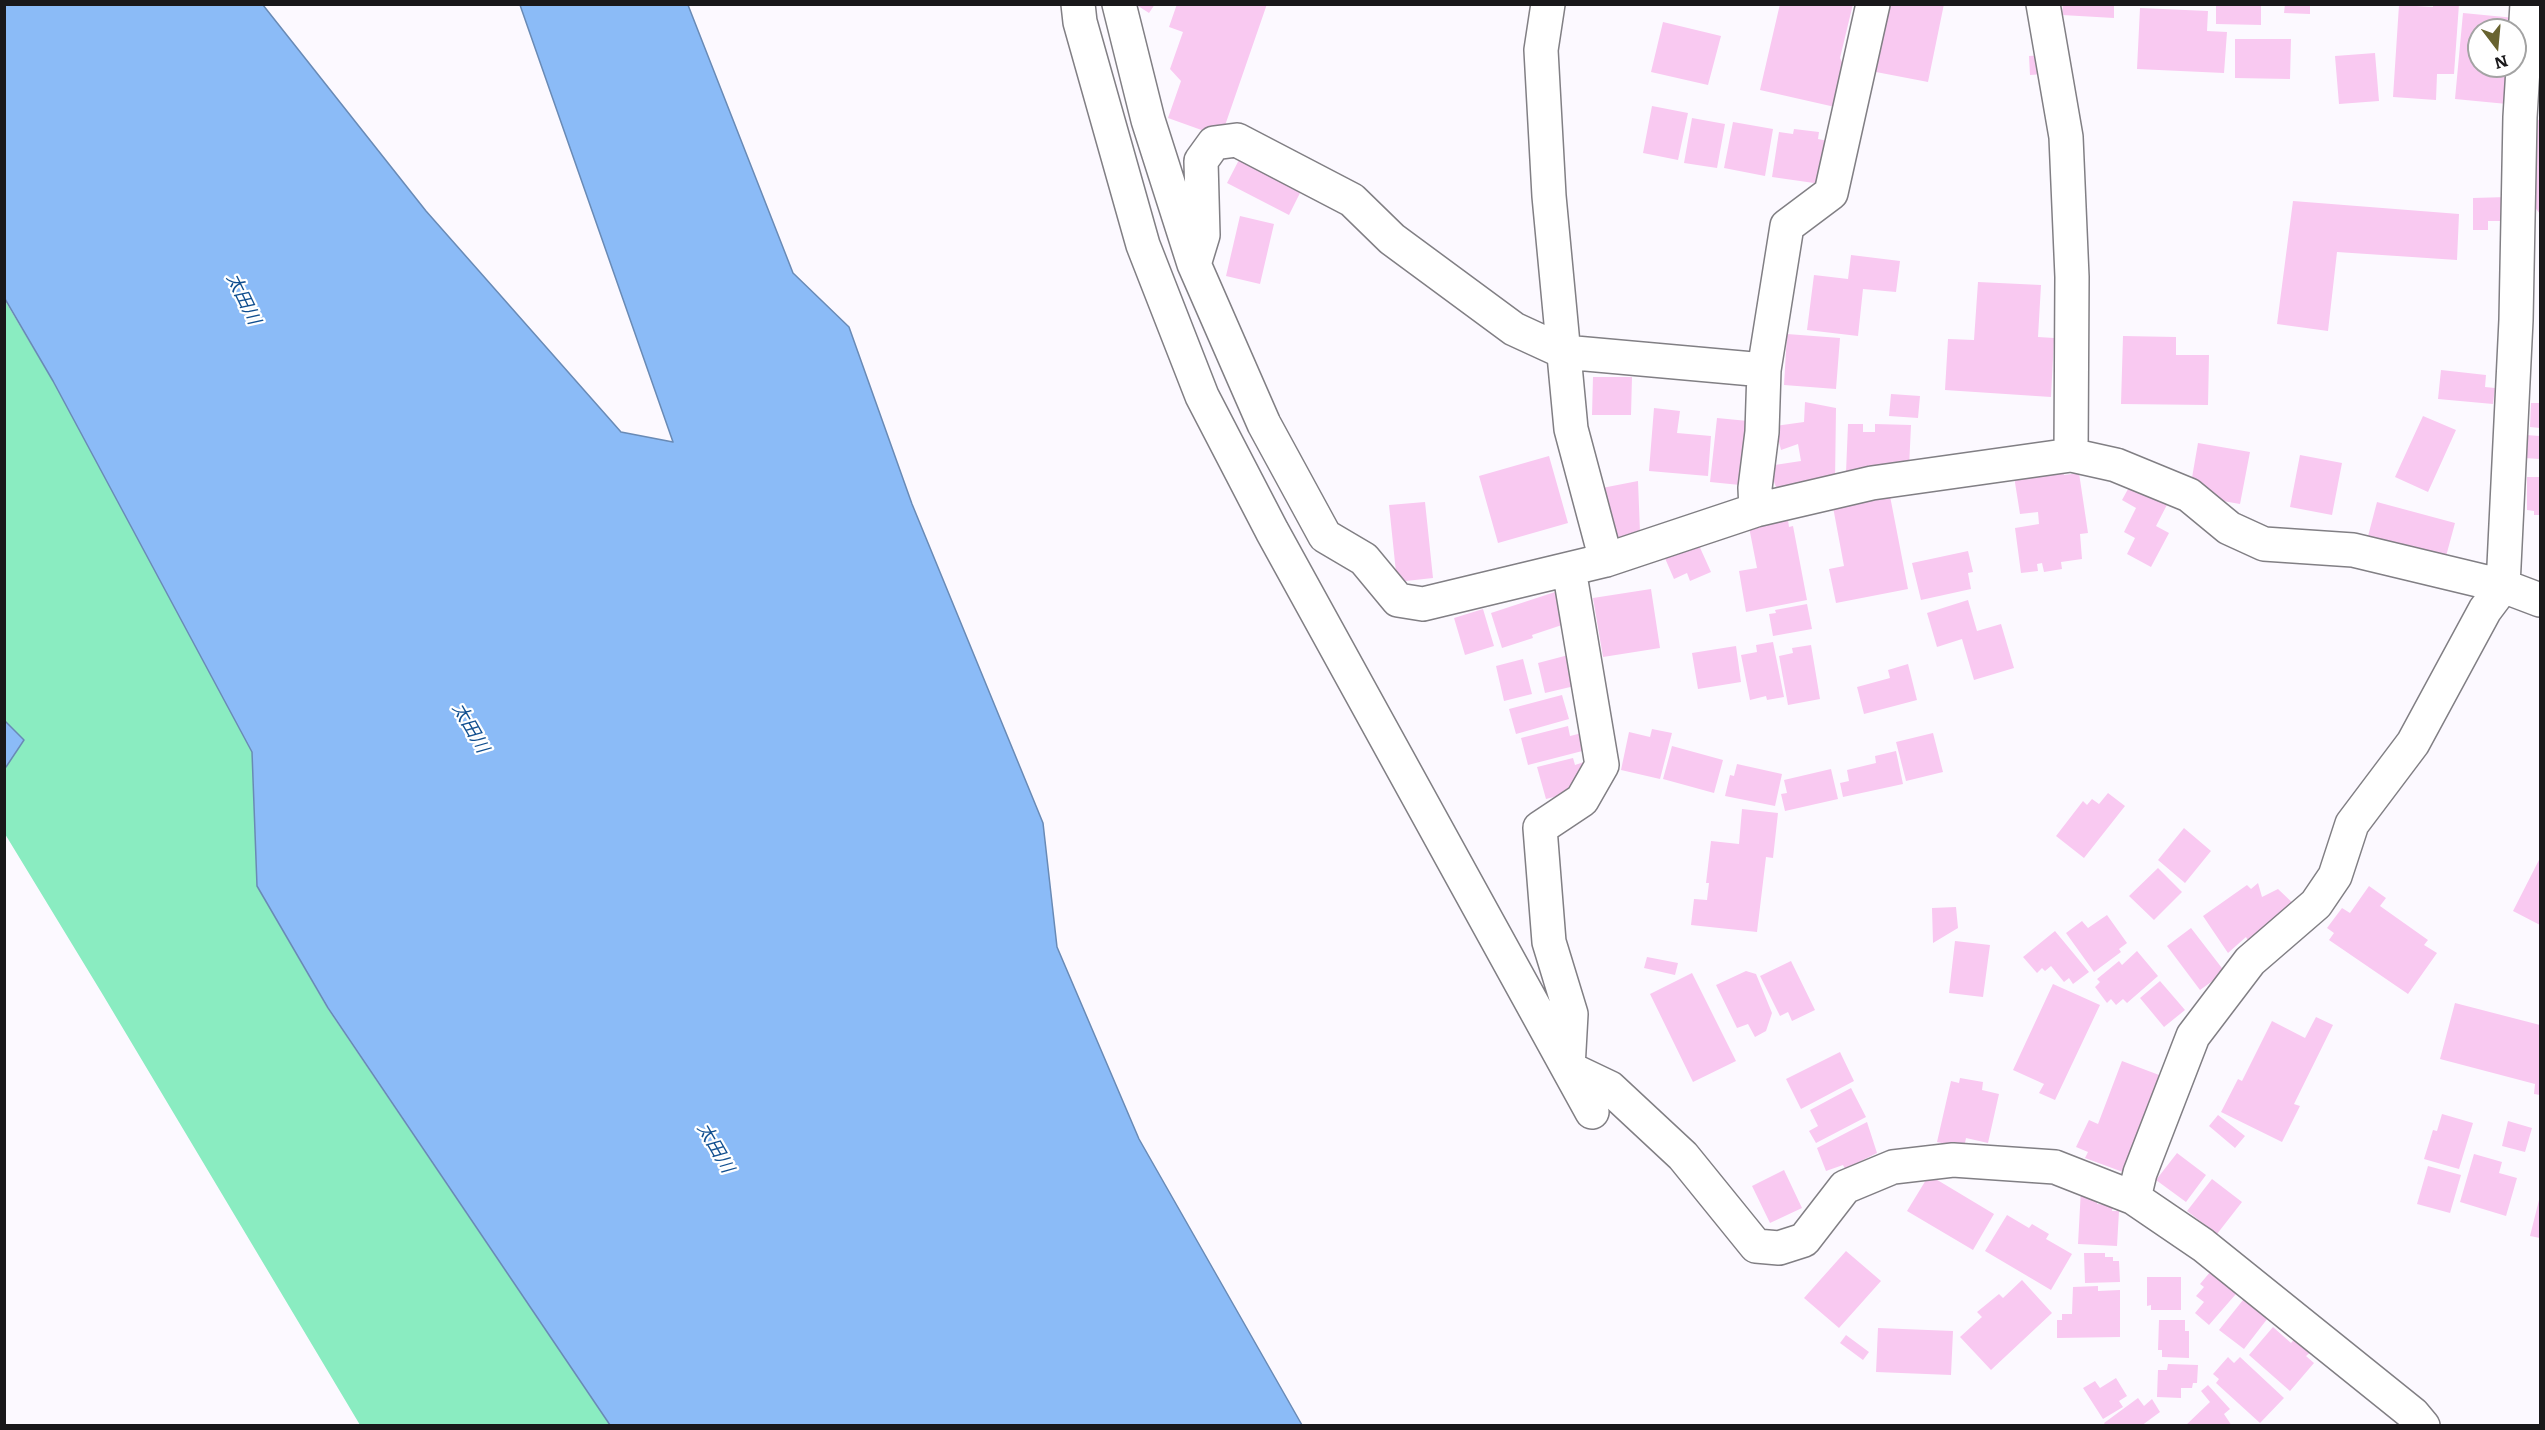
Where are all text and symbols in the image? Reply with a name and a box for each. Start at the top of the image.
north arrow [2467,18,2527,78]
text: N [2492,50,2511,77]
water label: 太田川 [221,270,265,328]
water label: 太田川 [447,699,493,757]
water label: 太田川 [692,1119,738,1177]

